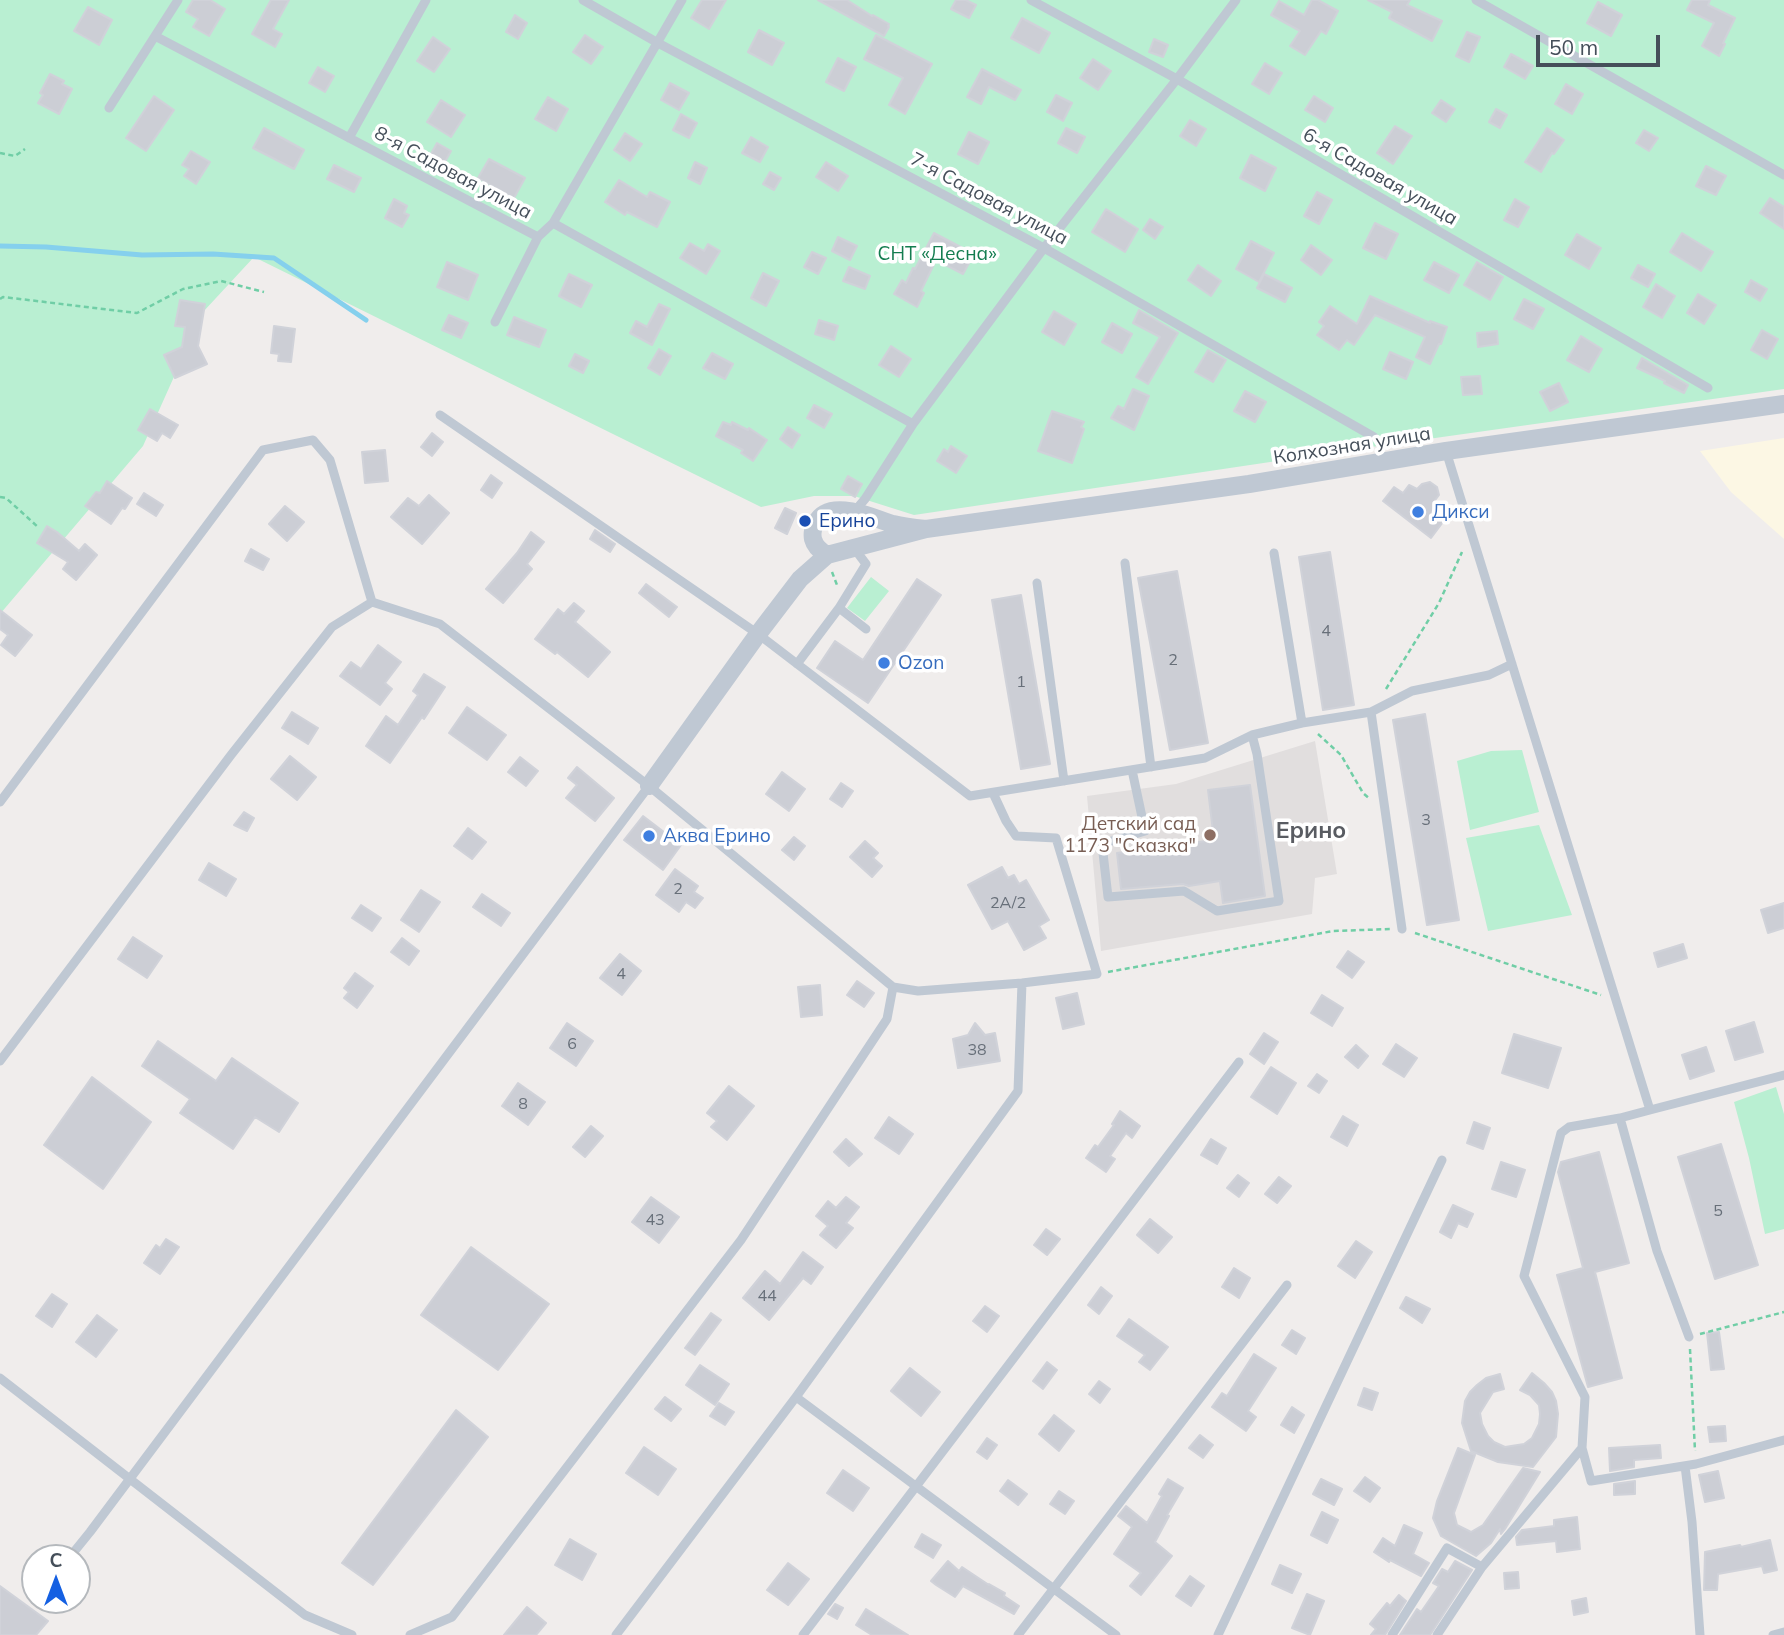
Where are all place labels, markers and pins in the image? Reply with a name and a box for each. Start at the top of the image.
place label: Дикси [1432,501,1490,523]
marker: Дикси [1410,504,1426,520]
place label: Ерино [819,510,875,532]
marker: Ерино [797,513,813,529]
place label: Ozon [898,652,944,674]
marker: Ozon [876,655,892,671]
place label: Детский сад 1173 "Сказка" [1064,813,1196,857]
place label: Аква Ерино [663,825,771,847]
marker: Детский сад 1173 "Сказка" [1202,827,1218,843]
marker: Аква Ерино [641,828,657,844]

